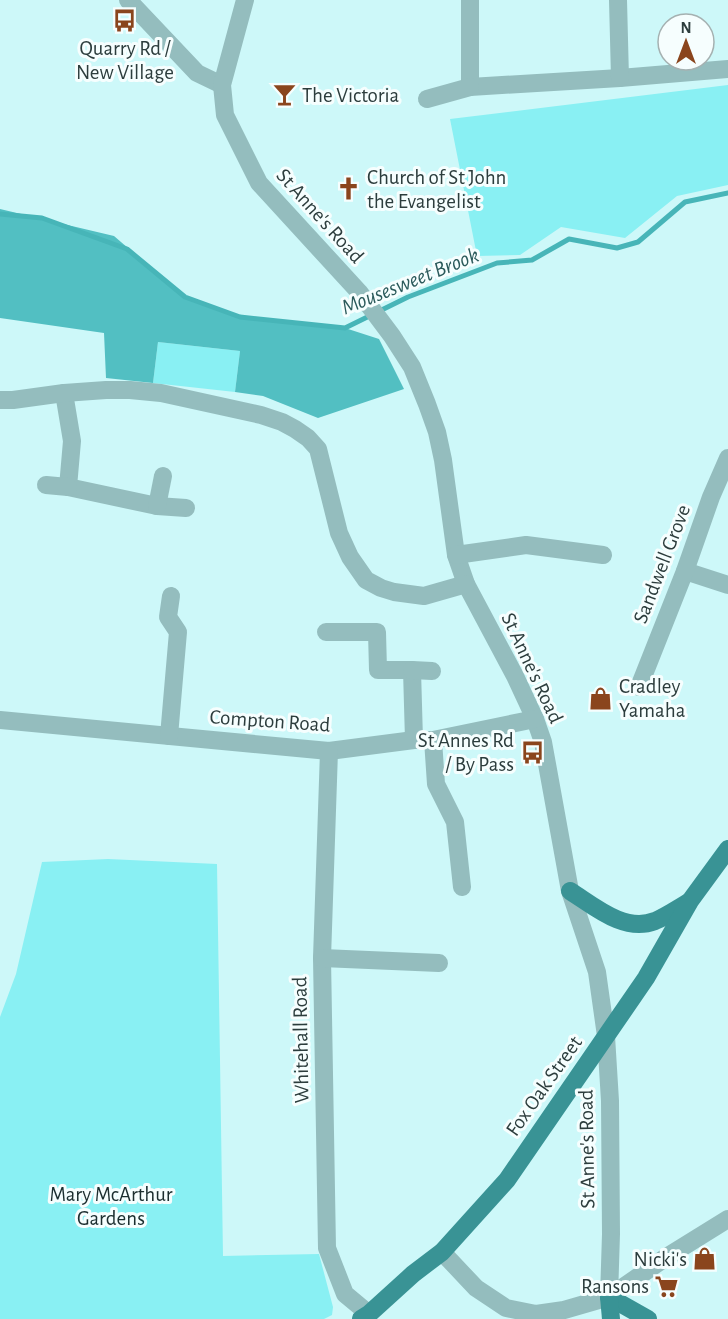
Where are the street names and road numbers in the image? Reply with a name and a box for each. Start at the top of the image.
street label: St Anne's Road [272,165,368,267]
street label: Sandwell Grove [630,502,694,626]
street label: St Anne's Road [497,610,567,727]
street label: Compton Road [209,706,331,736]
street label: Whitehall Road [289,976,313,1104]
street label: Fox Oak Street [502,1032,586,1140]
street label: St Anne's Road [575,1089,599,1209]

